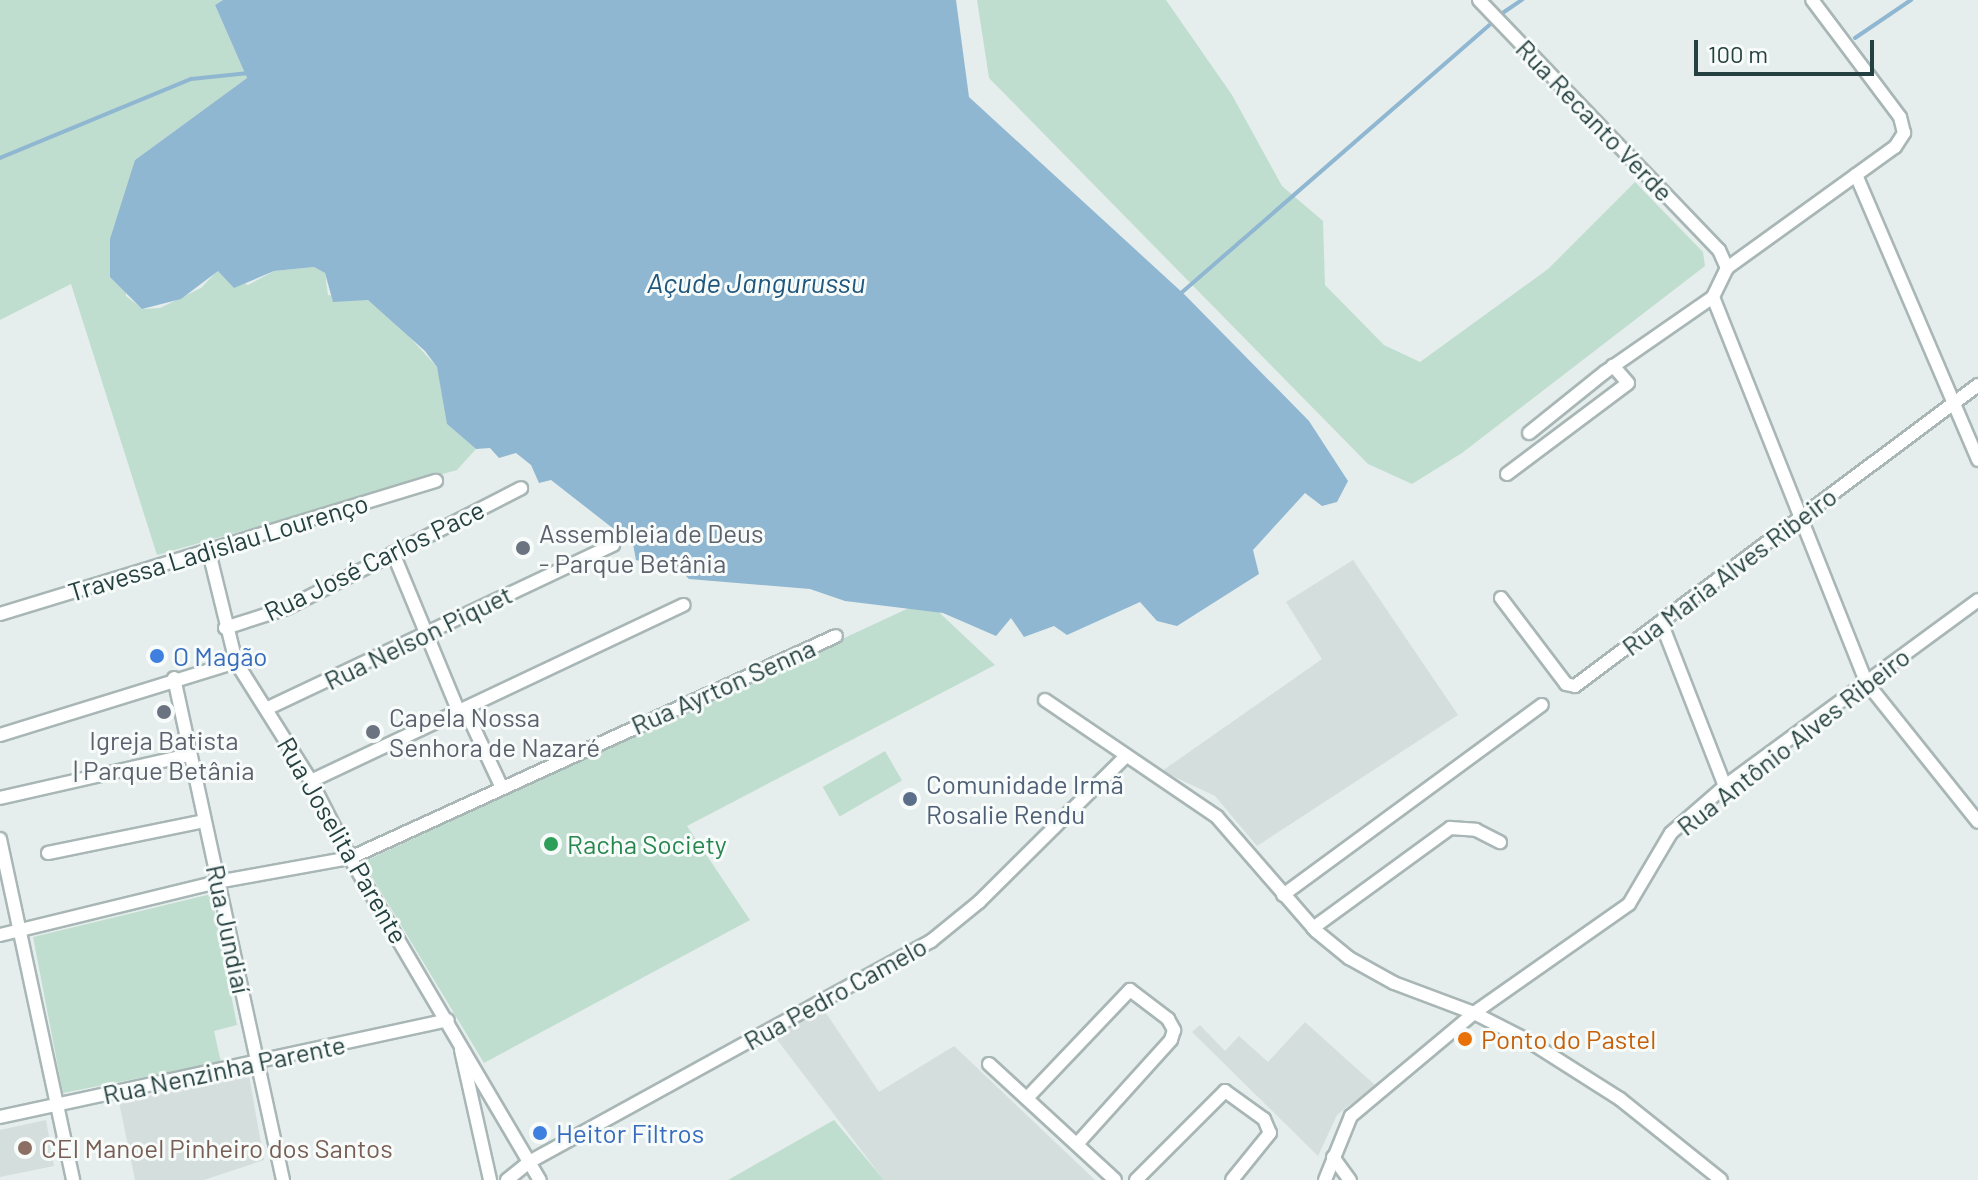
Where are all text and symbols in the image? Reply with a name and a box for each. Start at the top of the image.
scale bar [1698,24,1878,74]
street label: Rua Recanto Verde [1510,33,1680,207]
text: 100 m [1708,39,1768,68]
water label: Açude Jangurussu [647,265,865,299]
street label: Rua Maria Alves Ribeiro [1616,480,1842,662]
street label: Travessa Ladislau Lourenço [64,486,372,608]
street label: Rua José Carlos Pace [259,493,489,627]
place label: Assembleia de Deus - Parque Betânia [539,517,764,578]
marker: Assembleia de Deus - Parque Betânia [514,539,532,557]
street label: Rua Nelson Piquet [319,578,517,696]
street label: Rua Ayrton Senna [626,631,820,741]
place label: O Magão [173,640,267,672]
street label: Rua Antônio Alves Ribeiro [1670,640,1916,842]
marker: O Magão [148,647,166,665]
place label: Capela Nossa Senhora de Nazaré [389,701,600,762]
marker: Igreja Batista | Parque Betânia [155,703,173,721]
marker: Capela Nossa Senhora de Nazaré [364,723,382,741]
place label: Igreja Batista | Parque Betânia [73,724,255,786]
street label: Rua Joselita Parente [271,731,415,949]
place label: Comunidade Irmã Rosalie Rendu [926,768,1124,830]
marker: Comunidade Irmã Rosalie Rendu [901,790,919,808]
place label: Racha Society [567,828,727,860]
marker: Racha Society [542,835,560,853]
street label: Rua Jundiaí [200,862,258,996]
street label: Rua Pedro Camelo [738,930,932,1056]
place label: Ponto do Pastel [1481,1023,1656,1055]
street label: Rua Nenzinha Parente [100,1028,348,1110]
marker: Ponto do Pastel [1456,1030,1474,1048]
place label: Heitor Filtros [556,1117,704,1149]
marker: Heitor Filtros [531,1124,549,1142]
place label: CEI Manoel Pinheiro dos Santos [41,1132,393,1164]
marker: CEI Manoel Pinheiro dos Santos [16,1139,34,1157]

